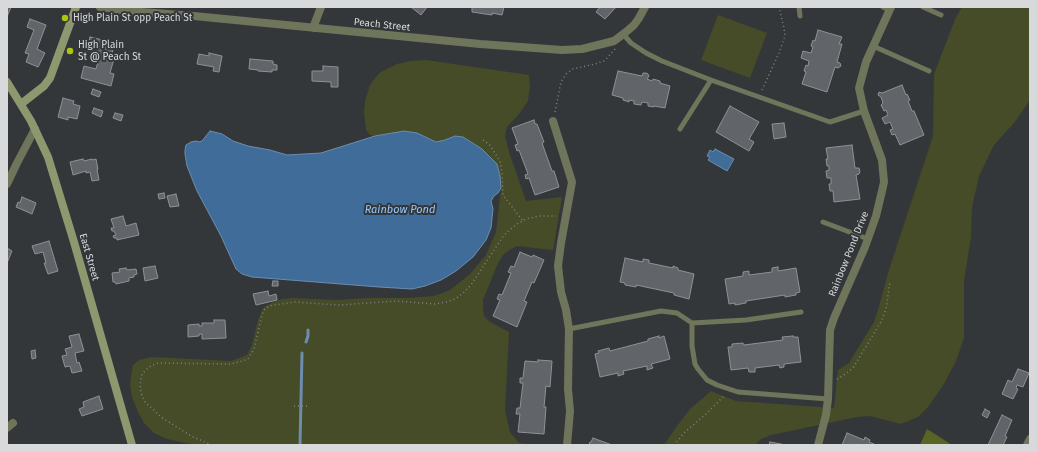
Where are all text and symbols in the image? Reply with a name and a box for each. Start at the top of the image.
place label: High Plain St opp Peach St [73,12,192,24]
marker: High Plain St opp Peach St [60,13,70,23]
street label: Peach Street [353,16,411,34]
place label: High Plain St @ Peach St [78,39,141,62]
marker: High Plain St @ Peach St [65,46,75,56]
water label: Rainbow Pond [365,203,435,217]
street label: Rainbow Pond Drive [826,210,872,298]
street label: East Street [77,232,101,282]

